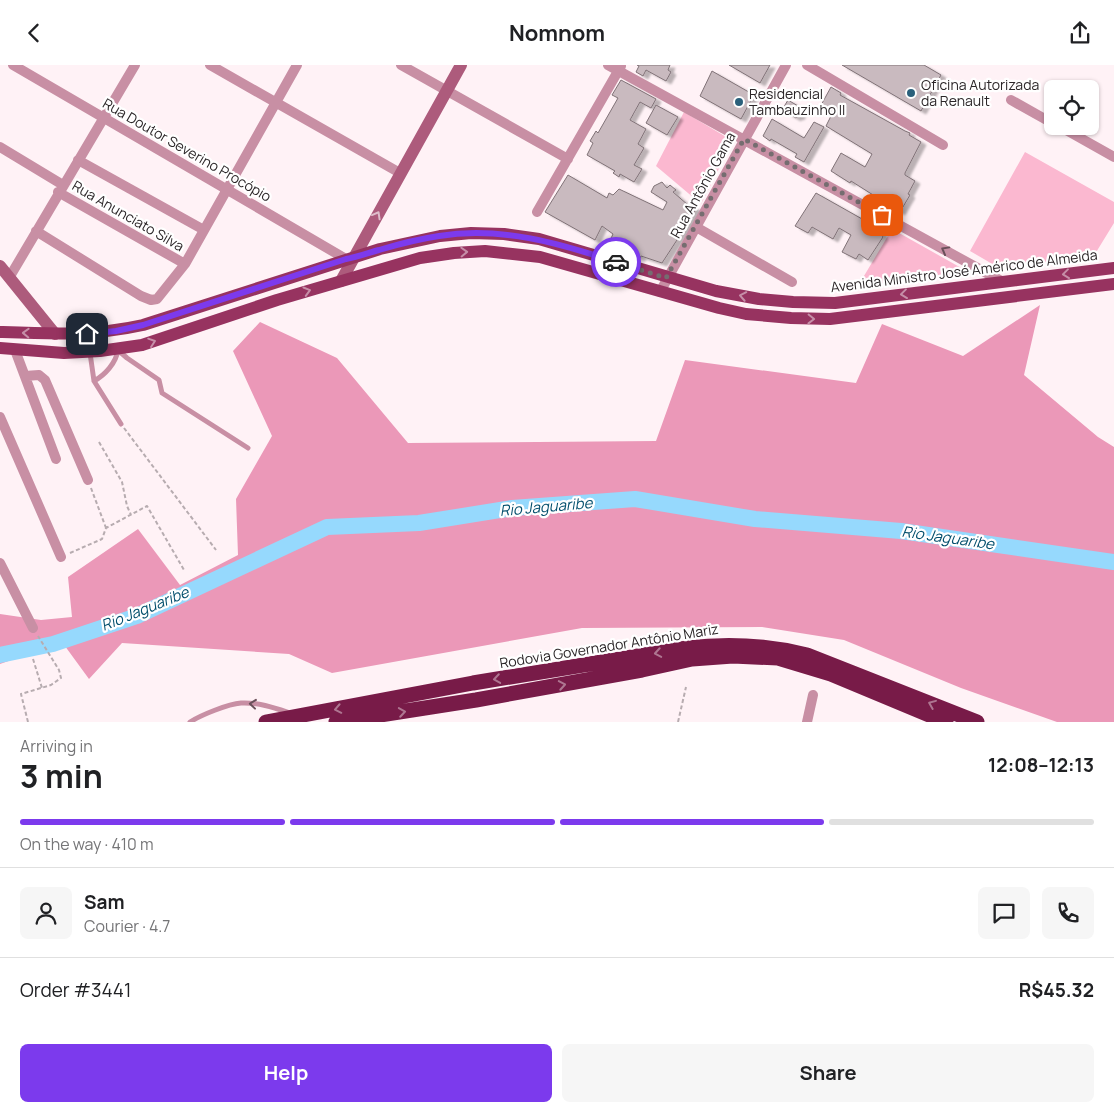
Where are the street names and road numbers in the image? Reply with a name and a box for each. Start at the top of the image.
street label: Rua Doutor Severino Procópio [99,93,275,206]
street label: Rua Antônio Gama [666,128,740,241]
street label: Rua Anunciato Silva [69,176,188,255]
street label: Avenida Ministro José Américo de Almeida [829,245,1098,296]
street label: Rodovia Governador Antônio Mariz [498,619,720,672]

